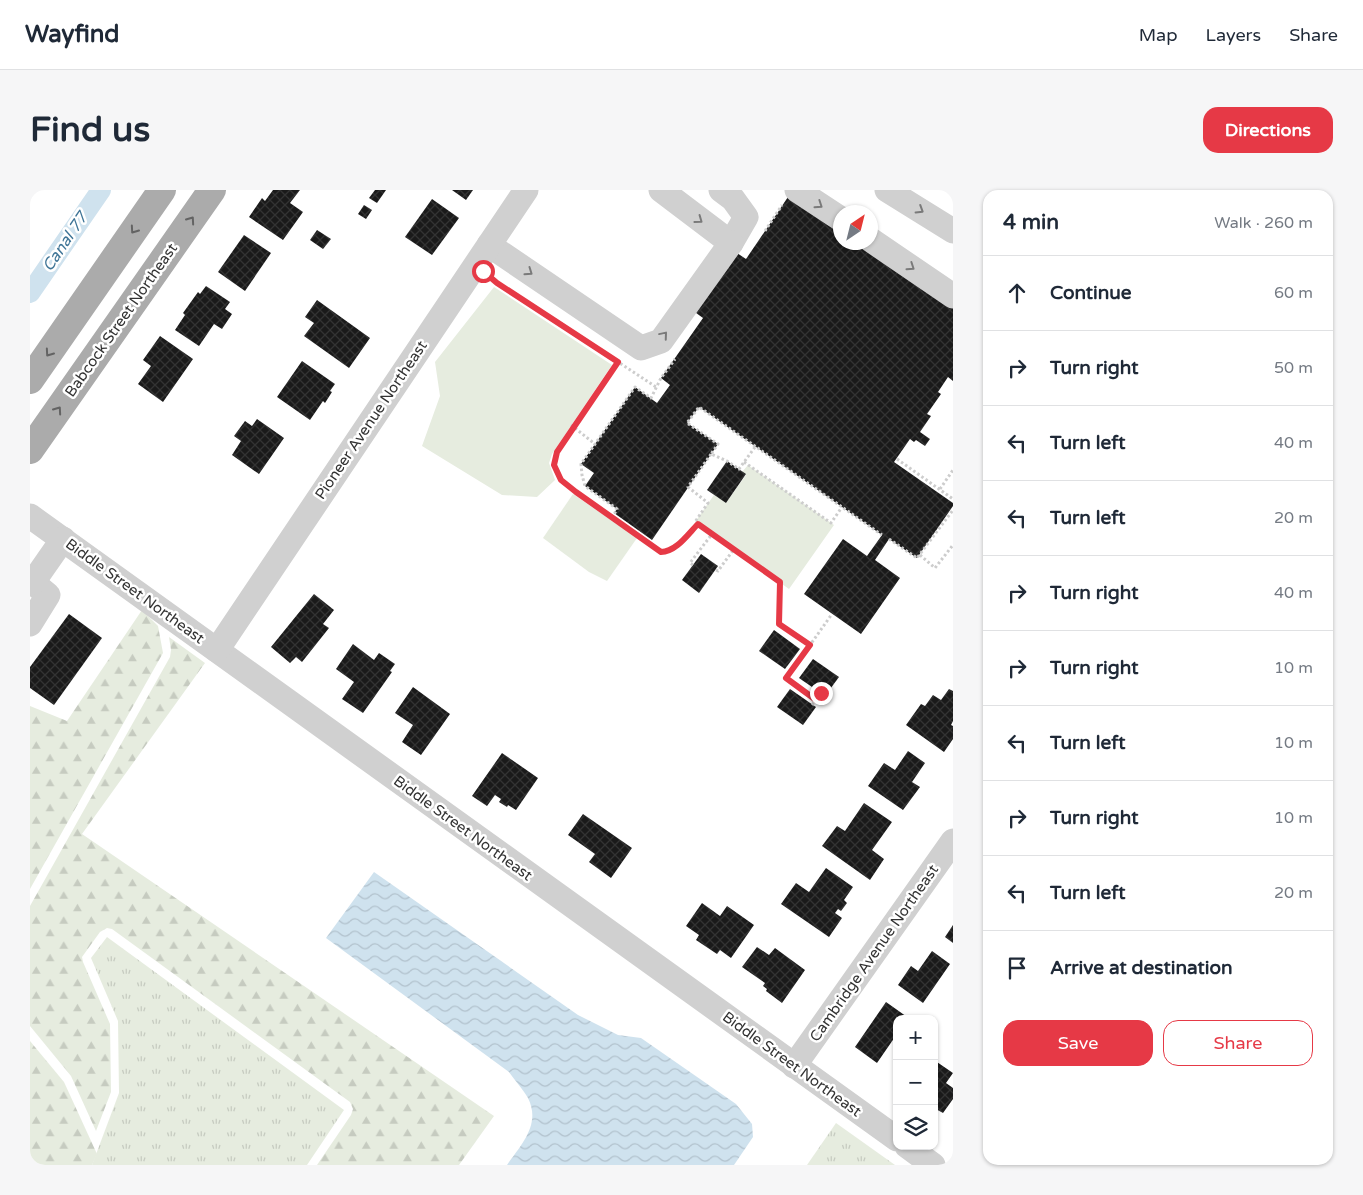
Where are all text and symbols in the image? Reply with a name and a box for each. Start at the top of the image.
text: Wayfind [25,20,120,49]
text: Map [1139,24,1178,46]
text: Layers [1206,24,1261,46]
text: Share [1289,24,1338,46]
button: Directions [1203,107,1333,153]
text: Find us [30,109,150,151]
one-way arrow [813,199,823,208]
one-way arrow [915,204,924,214]
north arrow [833,205,878,250]
water label: Canal 77 [38,207,93,275]
text: 4 min [1003,210,1059,235]
text: Walk · 260 m [1214,213,1313,233]
one-way arrow [694,214,703,223]
one-way arrow [185,216,194,226]
one-way arrow [131,224,140,234]
street label: Babcock Street Northeast [61,239,181,400]
route start [472,260,495,283]
one-way arrow [905,261,915,270]
one-way arrow [523,266,533,275]
icon: ahead [1003,279,1031,307]
text: Continue [1050,282,1132,304]
text: 60 m [1274,283,1313,303]
one-way arrow [659,332,668,341]
street label: Pioneer Avenue Northeast [311,337,431,503]
one-way arrow [46,347,55,357]
icon: right [1003,354,1031,382]
text: Turn right [1050,357,1138,379]
text: 50 m [1274,358,1313,378]
one-way arrow [52,407,61,416]
icon: left [1003,429,1031,457]
text: Turn left [1050,432,1126,454]
text: 40 m [1274,433,1313,453]
icon: left [1003,504,1031,532]
text: Turn left [1050,507,1126,529]
text: 20 m [1274,508,1313,528]
street label: Biddle Street Northeast [62,535,208,648]
icon: right [1003,579,1031,607]
text: Turn right [1050,582,1138,604]
text: 40 m [1274,583,1313,603]
icon: right [1003,654,1031,682]
text: Turn right [1050,657,1138,679]
text: 10 m [1274,658,1313,678]
route end [810,682,833,705]
icon: left [1003,729,1031,757]
text: Turn left [1050,732,1126,754]
text: 10 m [1274,733,1313,753]
street label: Biddle Street Northeast [390,772,536,885]
icon: right [1003,804,1031,832]
text: Turn right [1050,807,1138,829]
text: 10 m [1274,808,1313,828]
street label: Cambridge Avenue Northeast [806,861,942,1045]
icon: left [1003,879,1031,907]
text: Turn left [1050,882,1126,904]
text: 20 m [1274,883,1313,903]
icon: arrive [1003,954,1031,982]
text: Arrive at destination [1050,957,1233,979]
street label: Biddle Street Northeast [719,1008,865,1121]
map controls [893,1015,938,1150]
button: + [893,1015,938,1060]
button: Save [1003,1020,1153,1066]
button: Share [1163,1020,1313,1066]
button: − [893,1060,938,1105]
button: layers [893,1105,938,1150]

